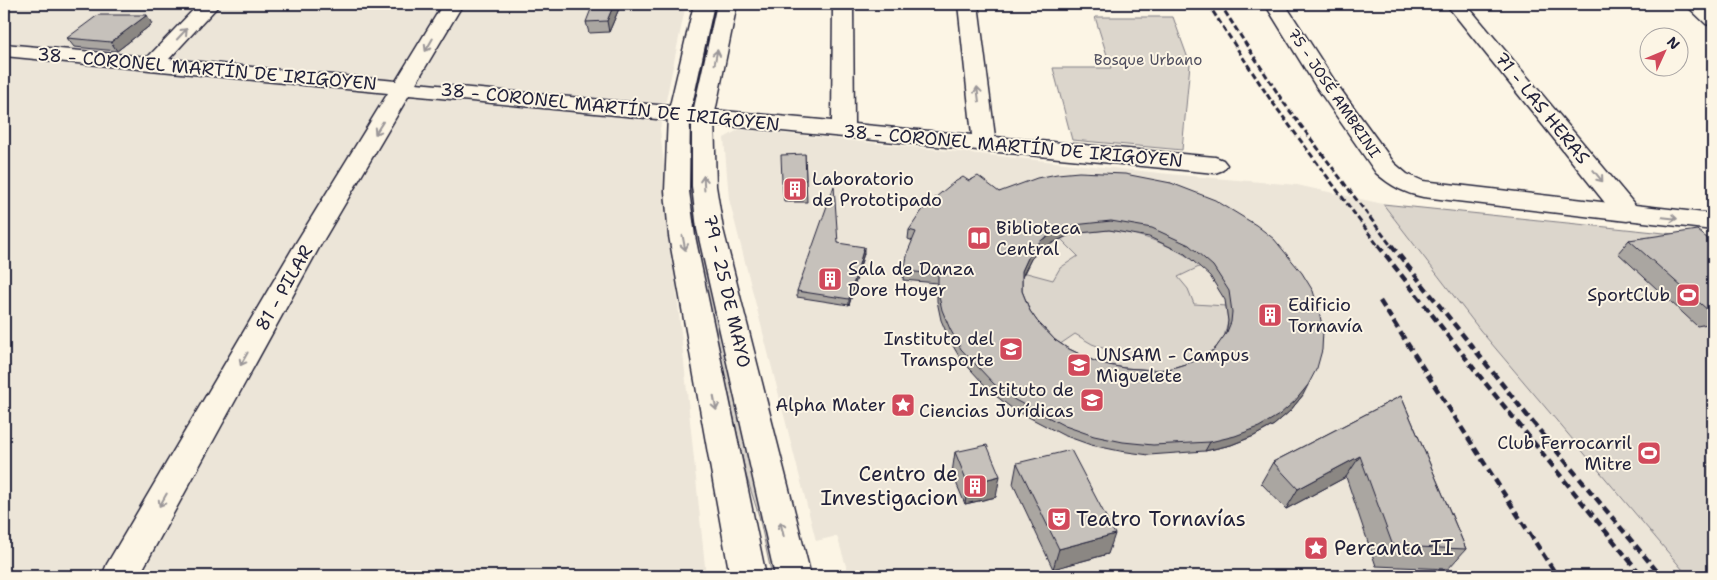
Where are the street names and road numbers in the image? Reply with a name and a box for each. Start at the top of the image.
street label: 75 - JOSÉ AMBRINI [1283,24,1386,162]
street label: 38 - CORONEL MARTÍN DE IRIGOYEN [36,42,378,96]
street label: 71 - LAS HERAS [1489,47,1595,169]
street label: 38 - CORONEL MARTÍN DE IRIGOYEN [439,77,781,137]
street label: 38 - CORONEL MARTÍN DE IRIGOYEN [842,119,1184,173]
street label: 79 - 25 DE MAYO [698,212,756,370]
street label: 81 - PILAR [250,241,318,335]

